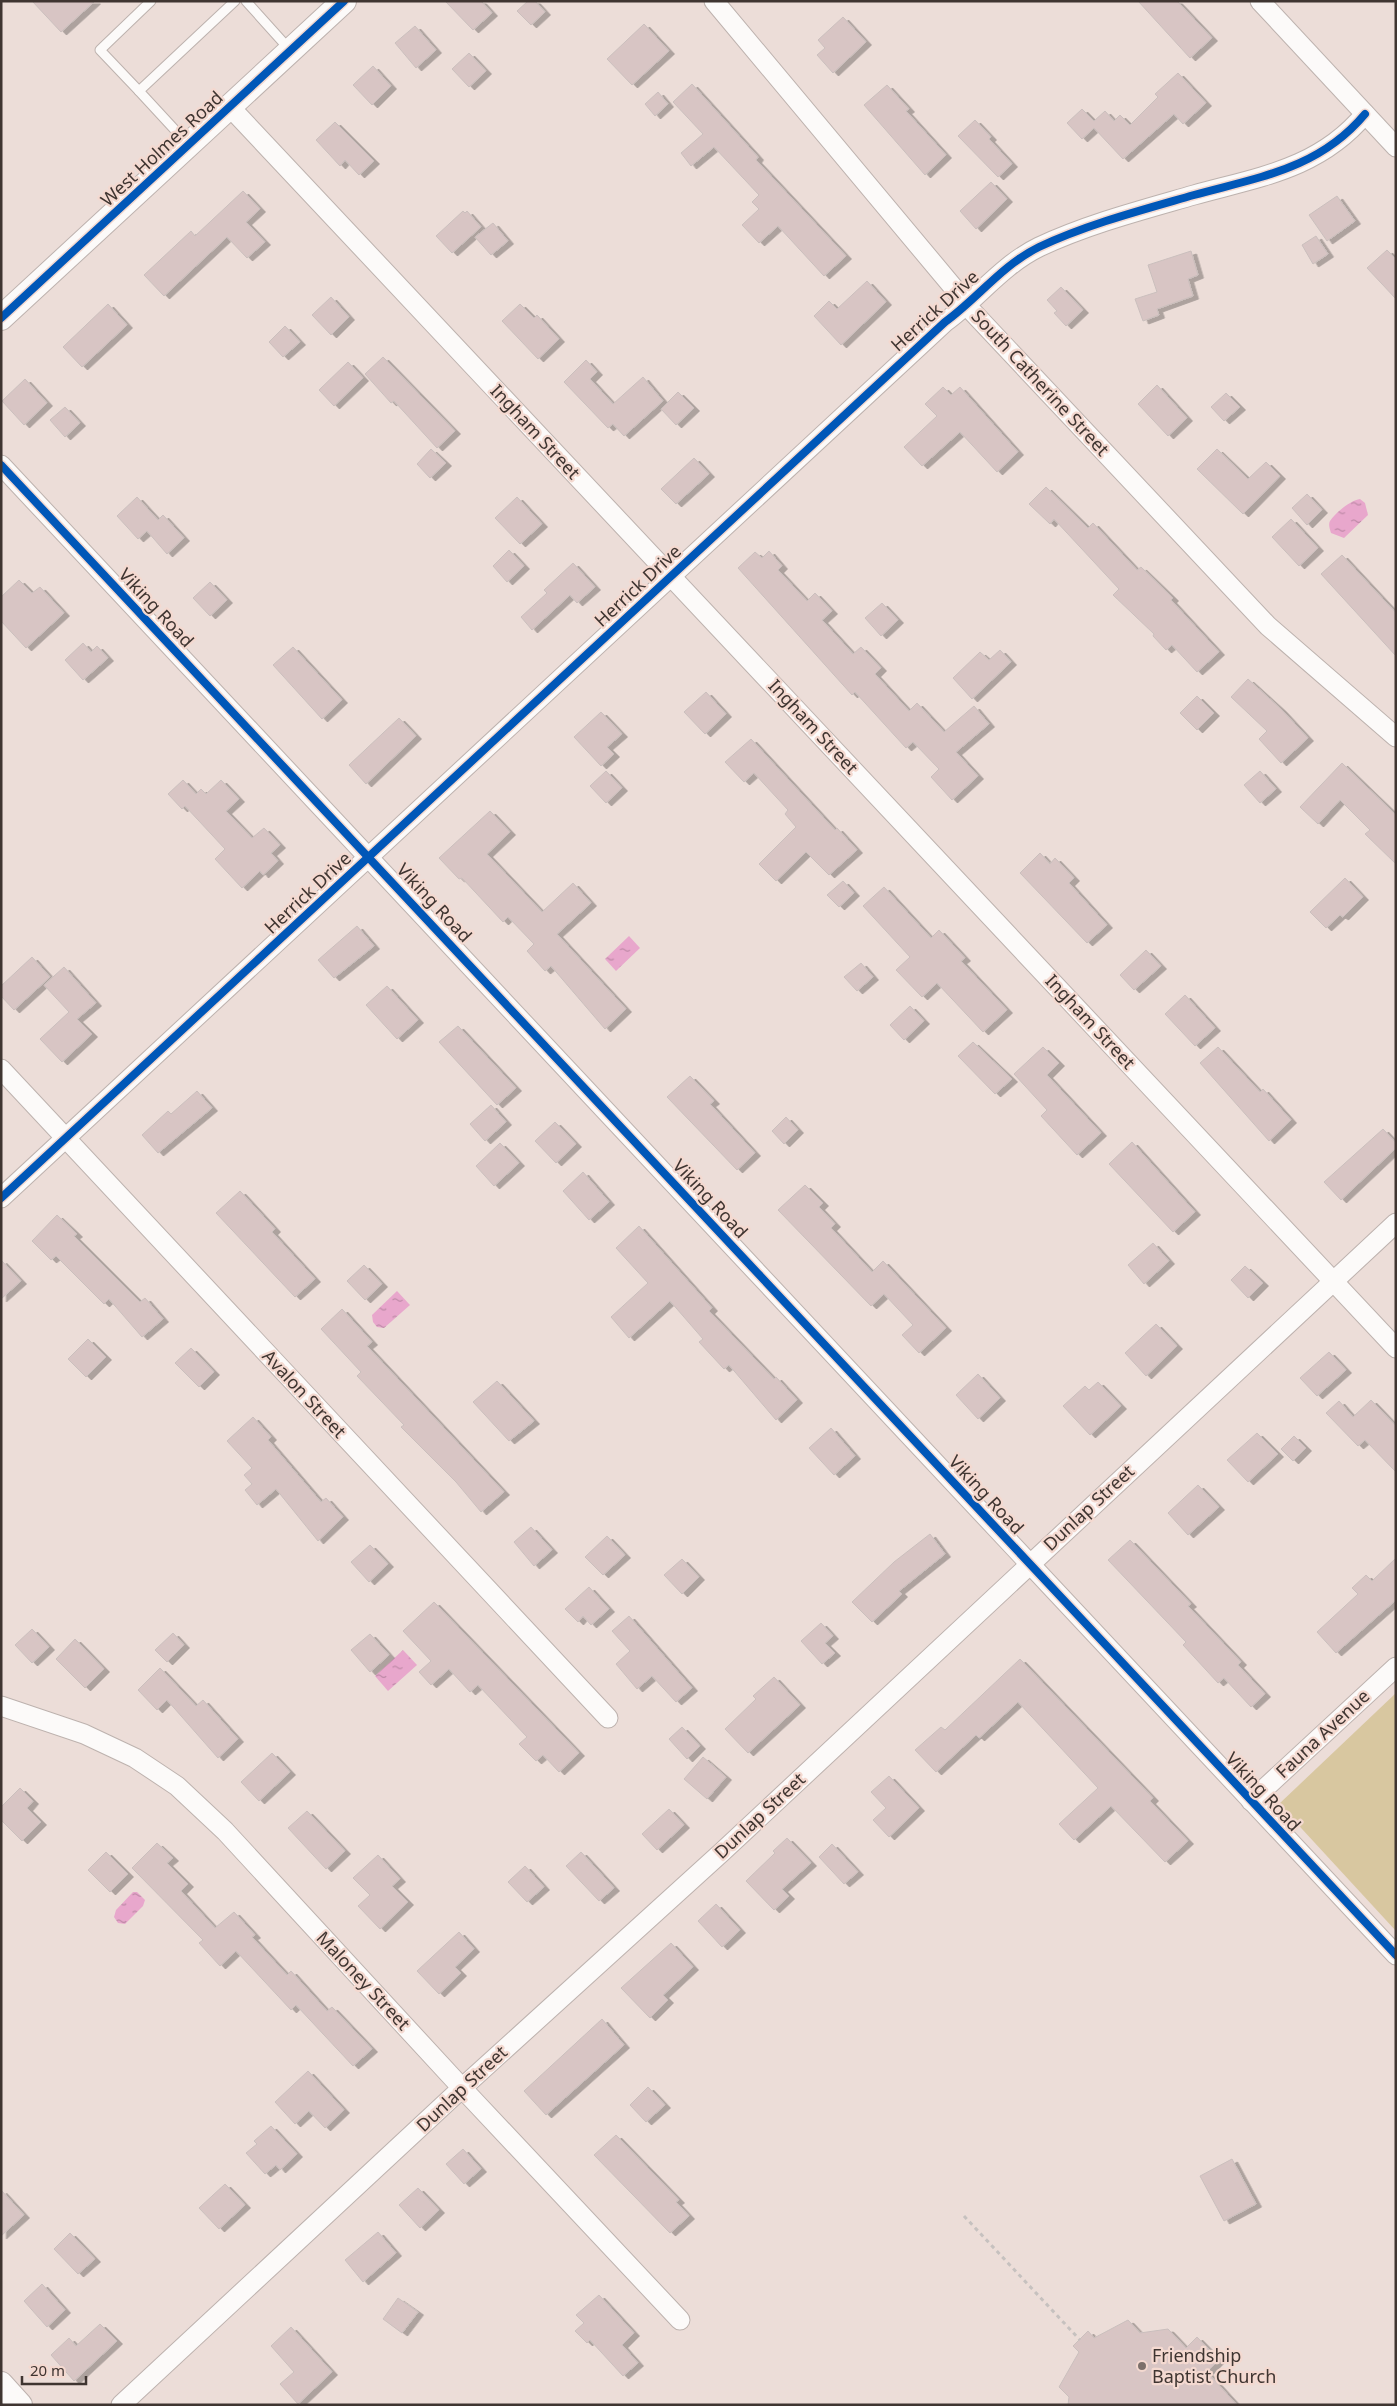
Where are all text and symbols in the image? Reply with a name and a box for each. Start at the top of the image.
street label: West Holmes Road [95,85,228,211]
street label: Herrick Drive [885,264,983,356]
street label: South Catherine Street [967,304,1115,461]
street label: Ingham Street [486,379,586,484]
street label: Herrick Drive [589,539,686,632]
street label: Viking Road [114,563,200,652]
street label: Ingham Street [764,674,864,779]
street label: Herrick Drive [259,846,356,939]
street label: Viking Road [392,858,478,947]
street label: Ingham Street [1041,969,1141,1074]
street label: Viking Road [668,1154,754,1243]
street label: Avalon Street [258,1344,352,1443]
street label: Viking Road [944,1450,1030,1539]
street label: Dunlap Street [1038,1459,1139,1556]
street label: Fauna Avenue [1270,1684,1374,1783]
street label: Viking Road [1221,1747,1307,1836]
street label: Dunlap Street [709,1767,810,1864]
street label: Maloney Street [312,1926,416,2035]
street label: Dunlap Street [411,2040,512,2137]
place label: Friendship Baptist Church [1152,2343,1276,2388]
scale bar [22,2354,86,2386]
text: 20 m [30,2360,65,2380]
marker: Friendship Baptist Church [1136,2360,1148,2372]

